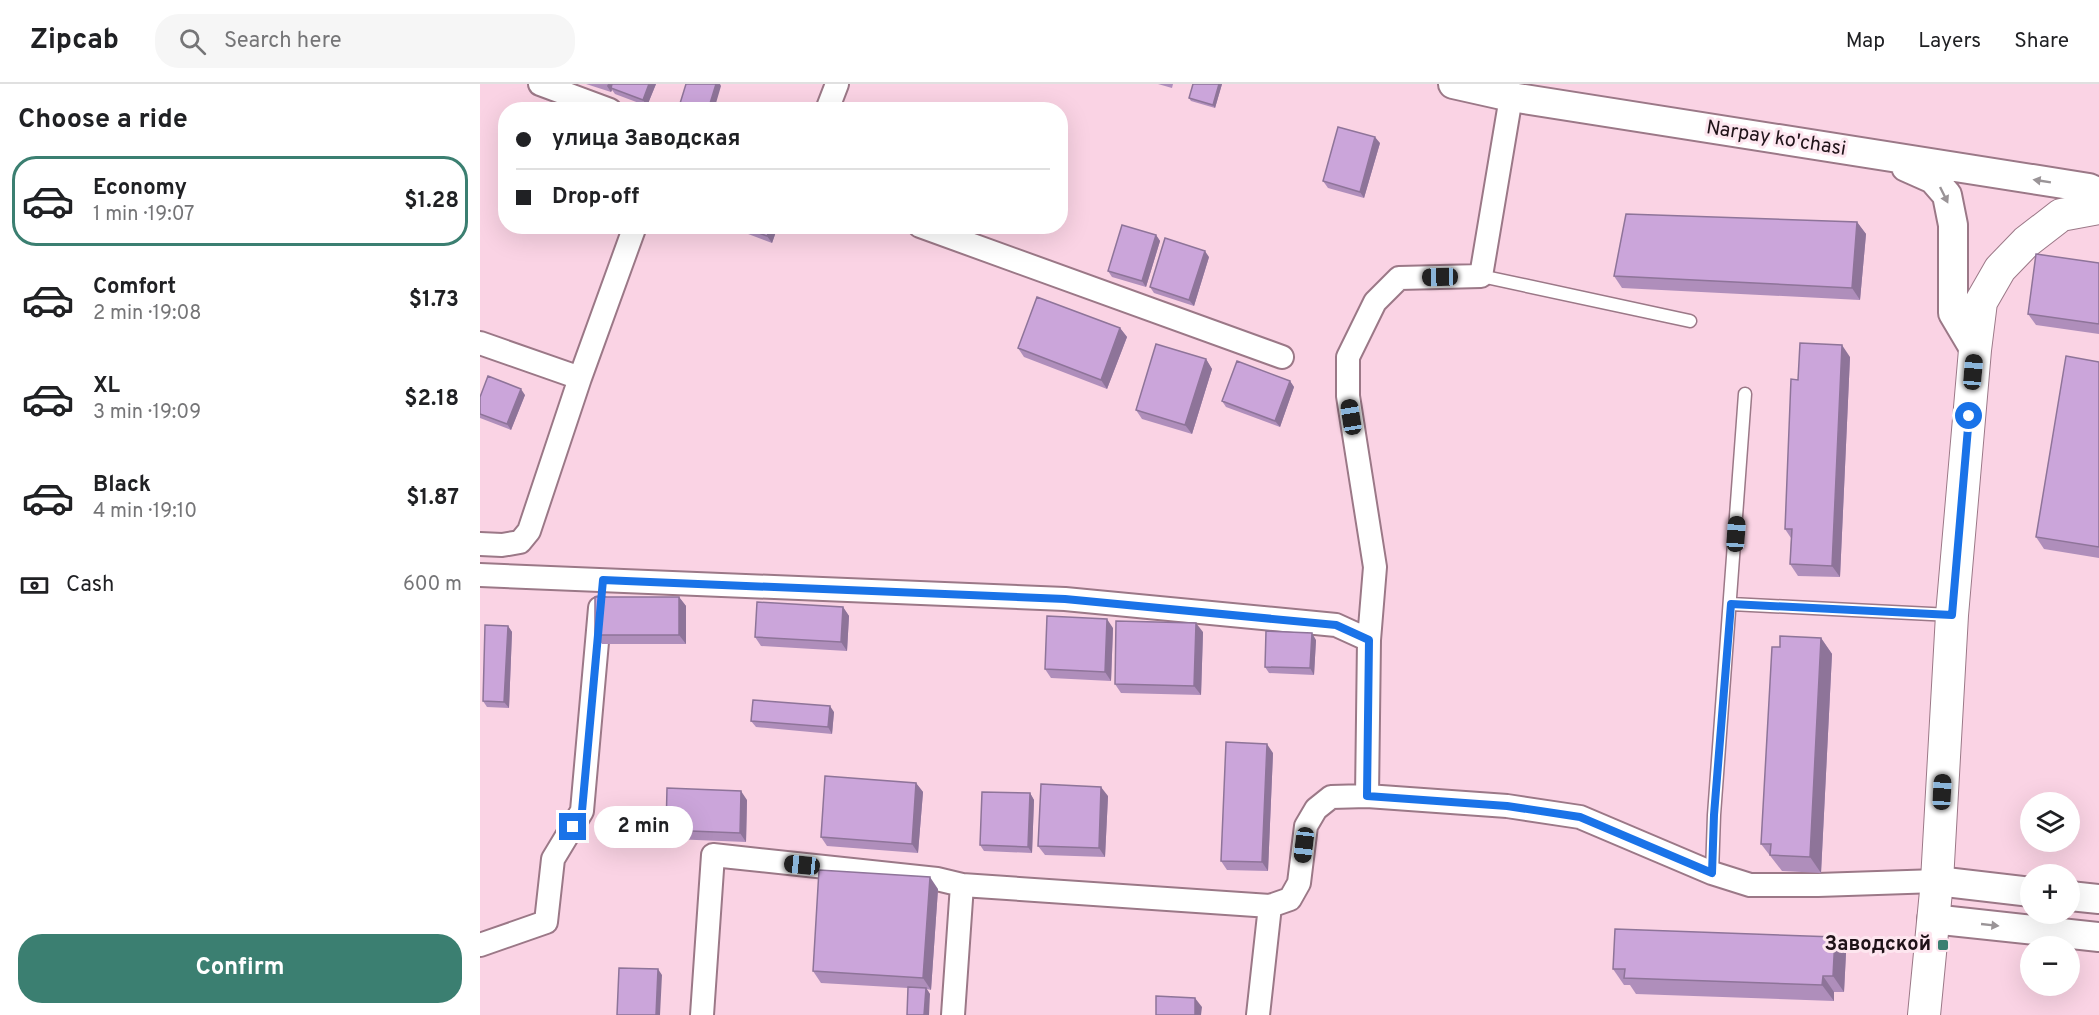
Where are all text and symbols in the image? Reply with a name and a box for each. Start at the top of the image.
search box [155,14,575,68]
text: Zipcab [30,23,119,59]
icon: search [176,25,209,58]
text: Search here [224,28,341,55]
text: Map [1846,28,1885,55]
text: Layers [1918,28,1981,55]
text: Share [2014,28,2069,55]
text: Choose a ride [18,103,188,137]
street label: Narpay ko'chasi [1704,115,1848,163]
text: улица Заводская [552,126,741,153]
icon: car [21,174,75,228]
text: Economy [93,175,187,202]
one-way arrow [2033,176,2052,185]
text: Drop-off [552,184,639,211]
one-way arrow [1940,187,1949,204]
text: $1.28 [404,188,459,215]
text: 1 min · 19:07 [93,202,194,228]
car [1422,268,1458,286]
icon: car [21,273,75,327]
text: Comfort [93,274,176,301]
text: $1.73 [409,287,459,314]
text: 2 min · 19:08 [93,301,202,327]
car [1962,353,1984,391]
icon: car [21,372,75,426]
text: XL [93,373,120,400]
text: $2.18 [404,386,459,413]
car [1339,398,1363,436]
text: 3 min · 19:09 [93,400,201,426]
route start [1955,402,1982,429]
icon: car [21,471,75,525]
text: Black [93,472,151,499]
text: $1.87 [406,485,459,512]
text: 4 min · 19:10 [93,499,197,525]
car [1726,515,1746,553]
icon: cash [18,569,51,602]
text: Cash [66,572,115,599]
text: 600 m [403,572,462,598]
car [1932,774,1952,810]
map controls [2020,792,2080,996]
button: layers [2020,792,2080,852]
callout: 2 min [594,806,693,848]
route end [559,813,586,840]
text: 2 min [617,814,670,840]
car [1293,826,1315,864]
car [783,854,821,876]
button: + [2020,864,2080,924]
one-way arrow [1981,920,2000,930]
place label: Заводской [1825,932,1931,958]
button: Confirm [18,934,462,1003]
button: − [2020,936,2080,996]
marker: Заводской [1936,938,1950,952]

